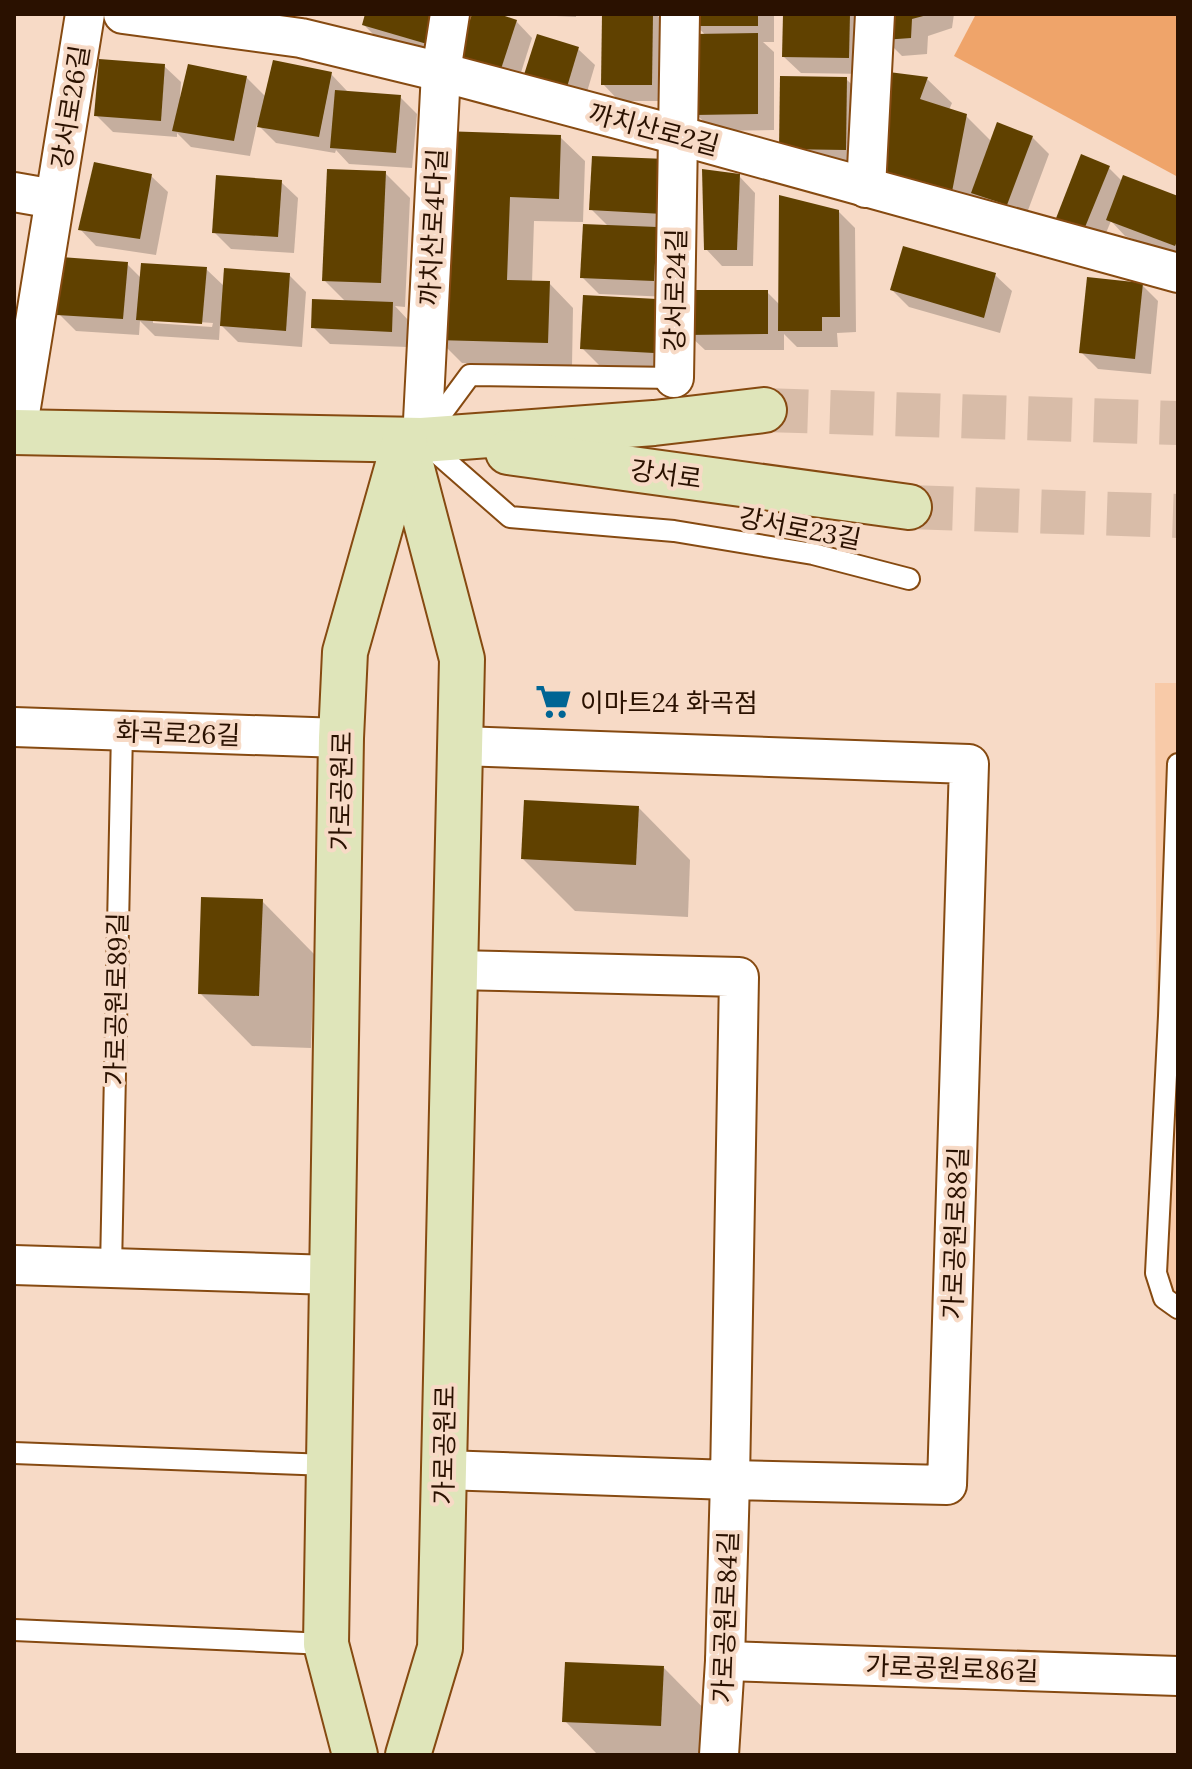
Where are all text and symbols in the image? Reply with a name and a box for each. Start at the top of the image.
street label: 강서로26길 [44,43,96,171]
street label: 까치산로2길 [585,96,723,162]
street label: 까치산로4다길 [412,147,454,307]
street label: 강서로24길 [657,228,693,352]
street label: 강서로 [628,453,704,495]
street label: 강서로23길 [736,500,864,556]
supermarket icon: 이마트24 화곡점 [535,683,573,721]
place label: 이마트24 화곡점 [580,686,758,719]
street label: 화곡로26길 [115,714,241,752]
street label: 가로공원로 [323,731,359,851]
street label: 가로공원로89길 [98,912,134,1086]
street label: 가로공원로88길 [935,1146,975,1320]
street label: 가로공원로 [426,1385,462,1505]
street label: 가로공원로84길 [706,1530,744,1704]
street label: 가로공원로86길 [865,1648,1039,1688]

